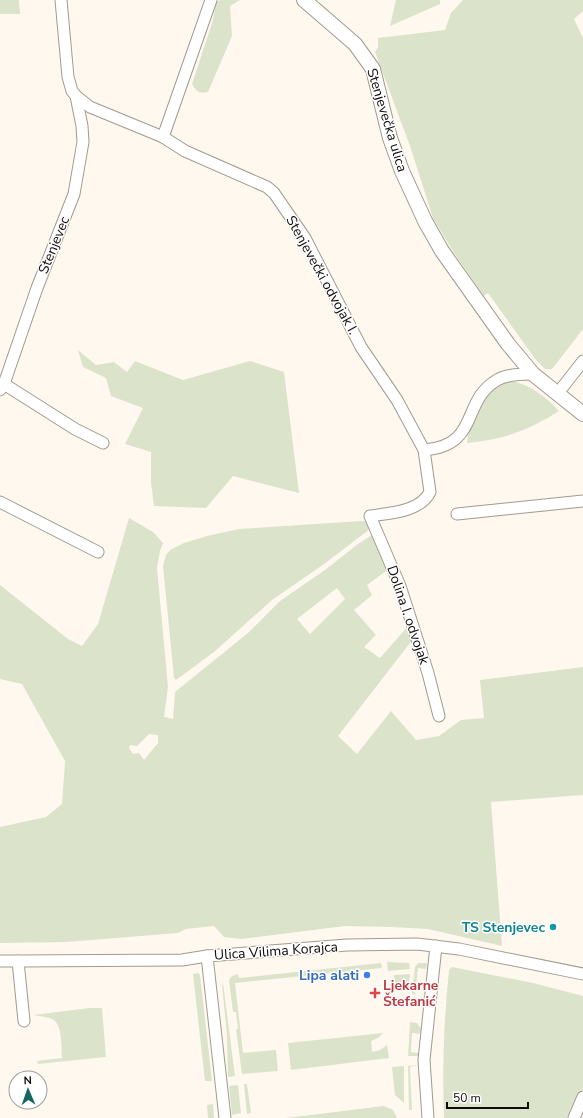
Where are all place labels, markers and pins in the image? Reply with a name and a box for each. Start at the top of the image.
place label: TS Stenjevec [462,918,545,937]
marker: TS Stenjevec [548,922,558,932]
place label: Lipa alati [299,966,359,985]
marker: Lipa alati [362,970,372,980]
place label: Ljekarne Štefanić [383,976,439,1011]
marker: Ljekarne Štefanić [370,988,380,998]

